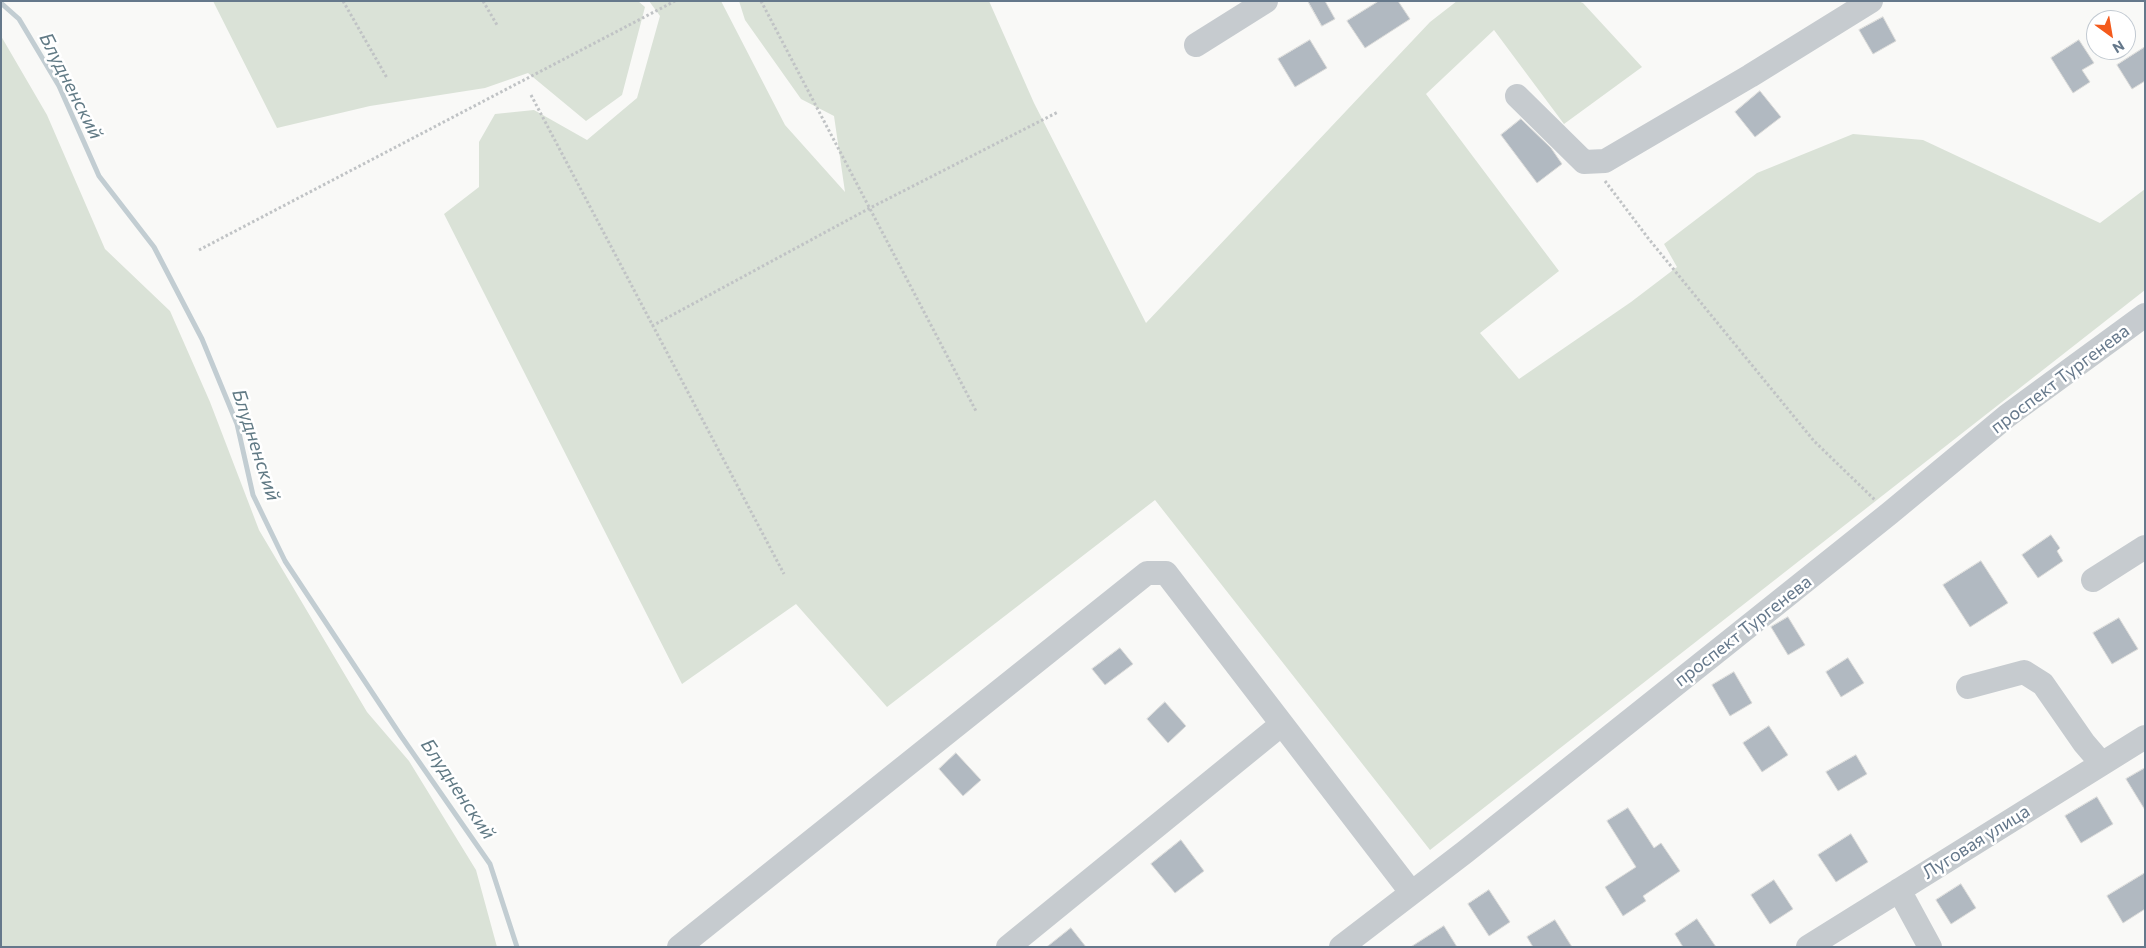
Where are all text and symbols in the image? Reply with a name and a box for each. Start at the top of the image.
north arrow [2086,10,2136,60]
water label: Блудненский [34,29,108,143]
text: N [2110,37,2128,57]
street label: проспект Тургенева [1986,320,2134,438]
water label: Блудненский [227,386,285,504]
street label: проспект Тургенева [1670,571,1816,691]
water label: Блудненский [416,734,500,844]
street label: Луговая улица [1918,800,2034,884]

